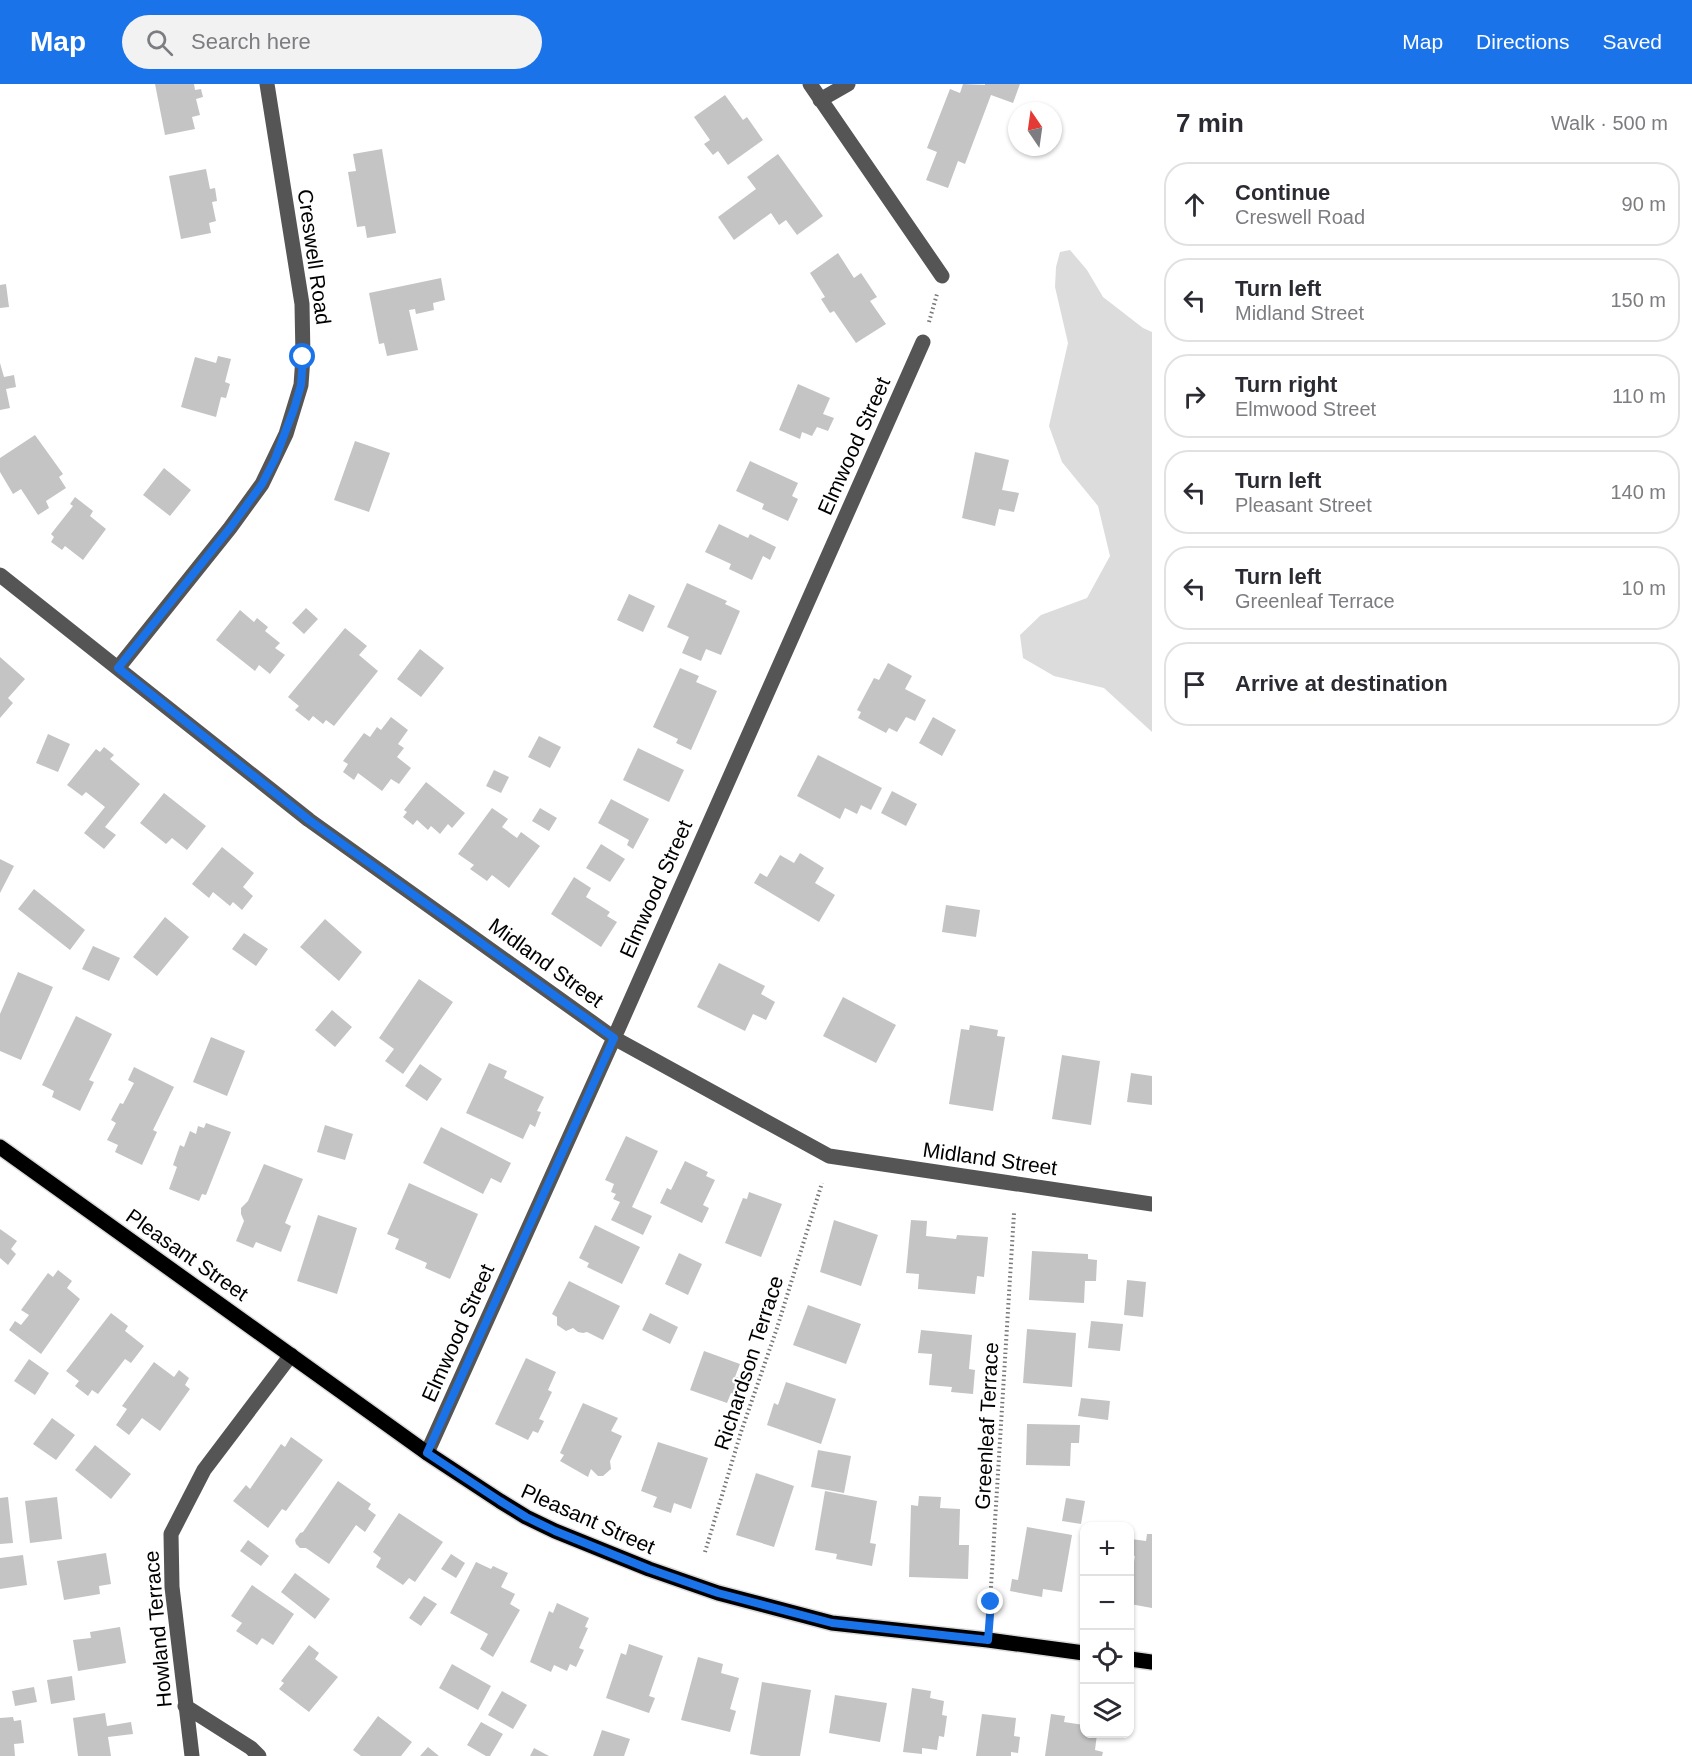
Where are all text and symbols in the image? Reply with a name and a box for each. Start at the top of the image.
search box [122,15,542,69]
text: Map [30,26,86,57]
icon: search [143,26,176,59]
text: Search here [191,29,311,54]
text: Map [1402,30,1443,53]
text: Directions [1476,30,1569,53]
text: Saved [1602,30,1662,53]
north arrow [1008,102,1062,156]
text: 7 min [1176,108,1244,138]
text: Walk · 500 m [1551,112,1668,134]
text: Continue [1235,180,1330,205]
street label: Creswell Road [294,188,335,326]
icon: ahead [1178,188,1211,221]
text: 90 m [1622,193,1666,215]
text: Creswell Road [1235,206,1365,228]
text: Turn left [1235,276,1321,301]
icon: left [1178,284,1211,317]
text: 150 m [1610,289,1666,311]
text: Midland Street [1235,302,1364,324]
route start [289,343,315,369]
text: Turn right [1235,372,1337,397]
street label: Elmwood Street [813,373,894,518]
icon: right [1178,380,1211,413]
text: 110 m [1612,385,1666,407]
text: Elmwood Street [1235,398,1376,420]
text: Turn left [1235,468,1321,493]
icon: left [1178,476,1211,509]
text: 140 m [1610,481,1666,503]
text: Pleasant Street [1235,494,1372,516]
text: Turn left [1235,564,1321,589]
icon: left [1178,572,1211,605]
text: 10 m [1622,577,1666,599]
text: Greenleaf Terrace [1235,590,1395,612]
icon: arrive [1178,668,1211,701]
text: Arrive at destination [1235,671,1448,696]
street label: Elmwood Street [615,816,696,961]
street label: Midland Street [485,913,608,1012]
street label: Midland Street [921,1138,1059,1179]
street label: Pleasant Street [122,1204,253,1305]
street label: Elmwood Street [417,1260,498,1405]
street label: Richardson Terrace [710,1273,788,1453]
street label: Greenleaf Terrace [971,1342,1002,1510]
street label: Pleasant Street [518,1479,659,1558]
map controls [1080,1522,1134,1738]
button: + [1080,1522,1134,1576]
street label: Howland Terrace [139,1550,176,1708]
button: − [1080,1576,1134,1630]
route end [977,1588,1003,1614]
button: locate [1080,1630,1134,1684]
button: layers [1080,1684,1134,1738]

